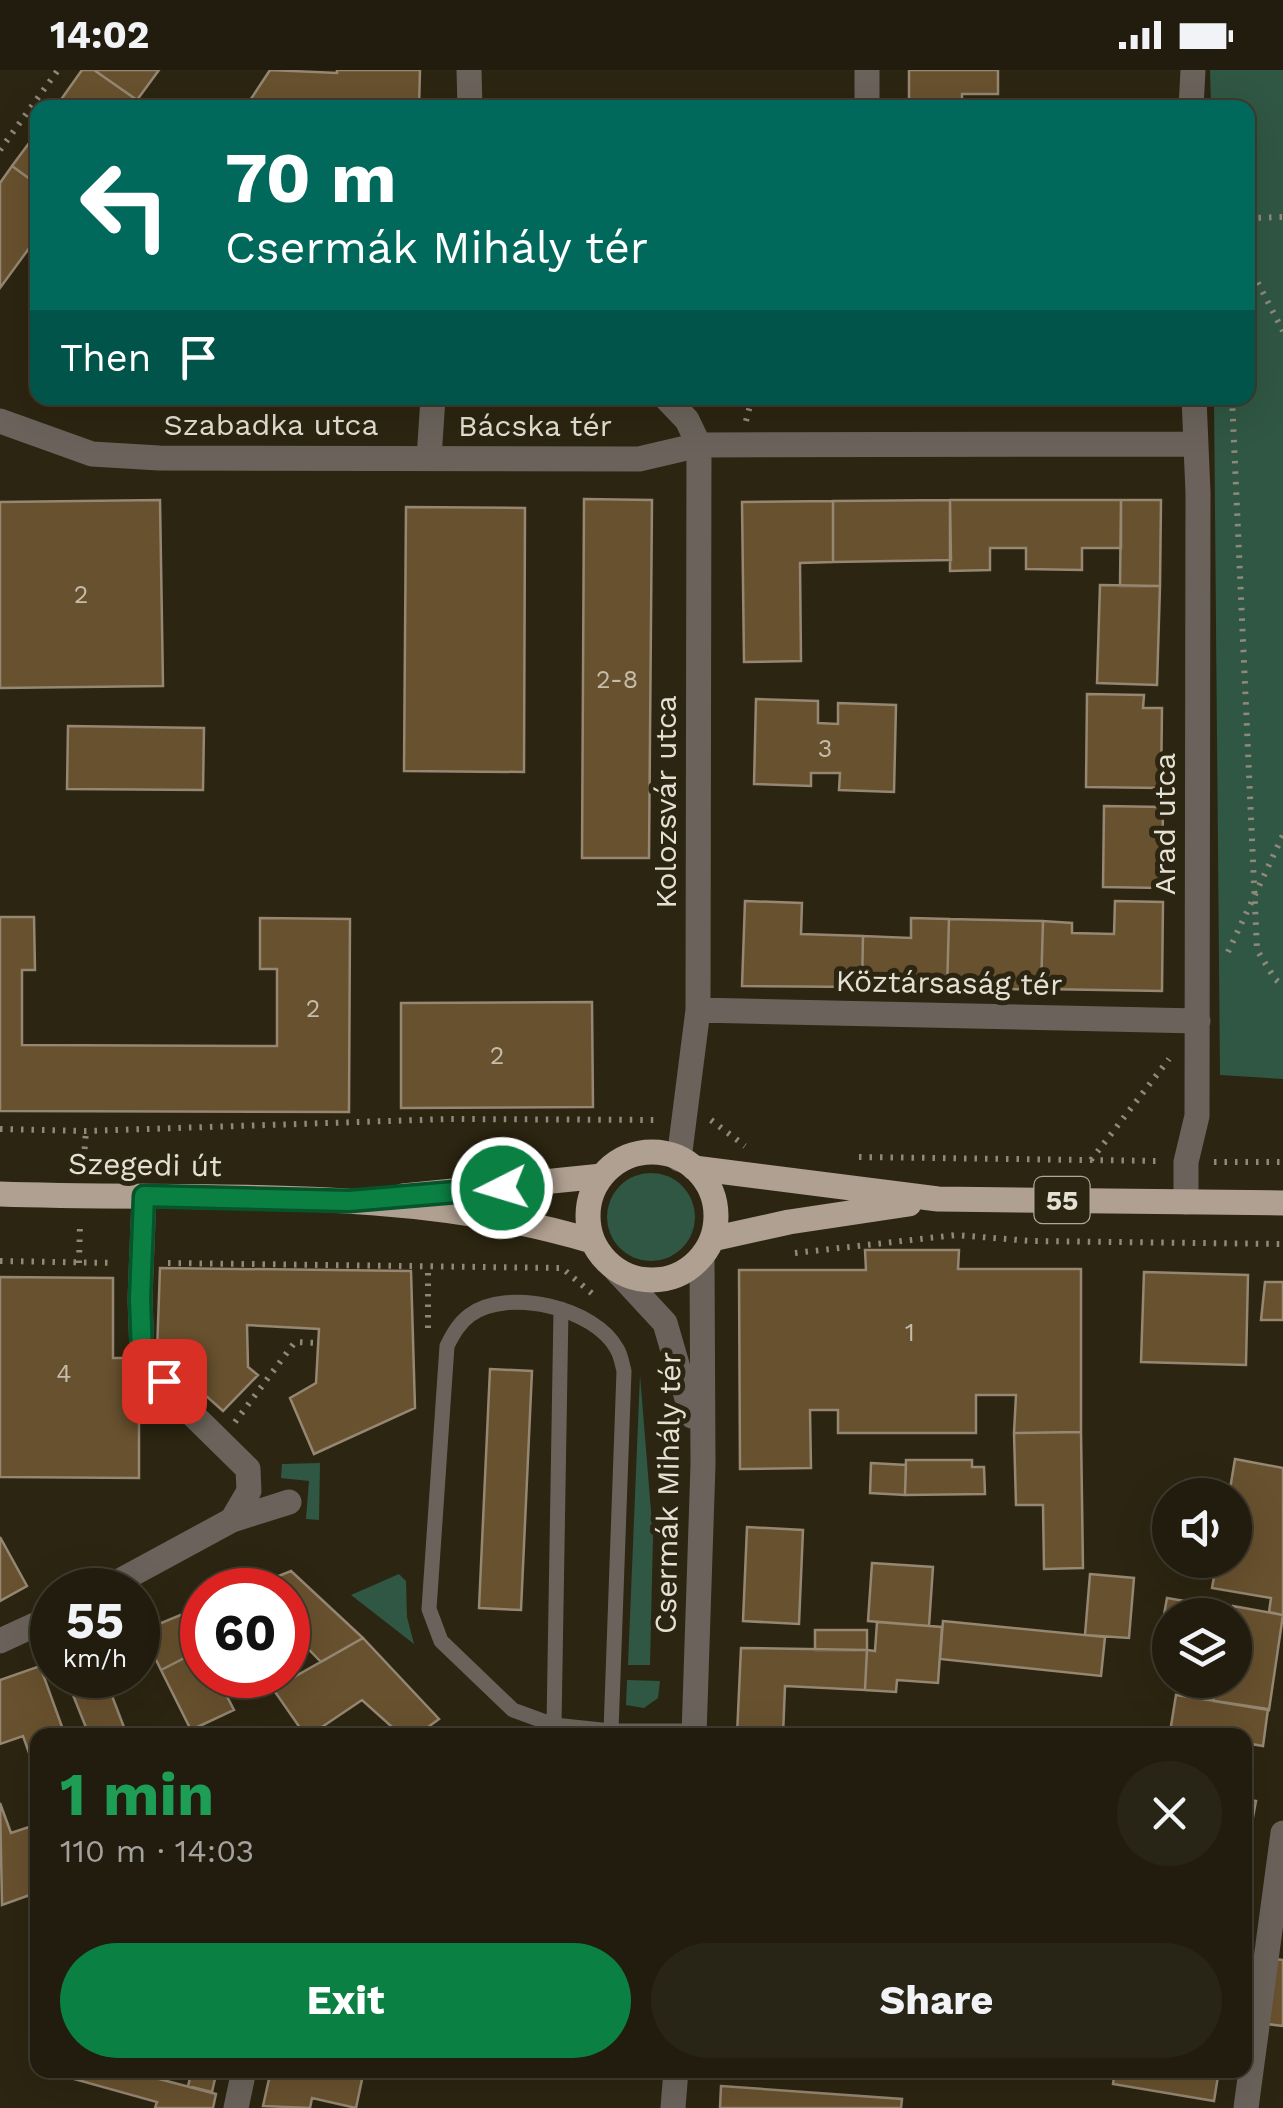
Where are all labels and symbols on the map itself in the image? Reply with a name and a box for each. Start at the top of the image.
street label: Szabadka utca [164,407,378,442]
street label: Bácska tér [458,408,612,443]
house number: 2 [74,580,88,609]
house number: 2-8 [596,665,638,694]
street label: Kolozsvár utca [648,695,683,909]
house number: 3 [818,734,832,763]
street label: Arad utca [1147,753,1182,895]
street label: Köztársaság tér [835,963,1063,1002]
house number: 2 [306,994,320,1023]
house number: 2 [490,1041,504,1070]
position arrow [450,1136,554,1240]
street label: Szegedi út [68,1146,222,1183]
road number: 55 [1034,1177,1090,1223]
house number: 1 [905,1318,915,1347]
pin [122,1339,207,1424]
street label: Csermák Mihály tér [648,1352,687,1634]
house number: 4 [56,1359,72,1388]
speed limit sign: 60 [180,1568,310,1698]

